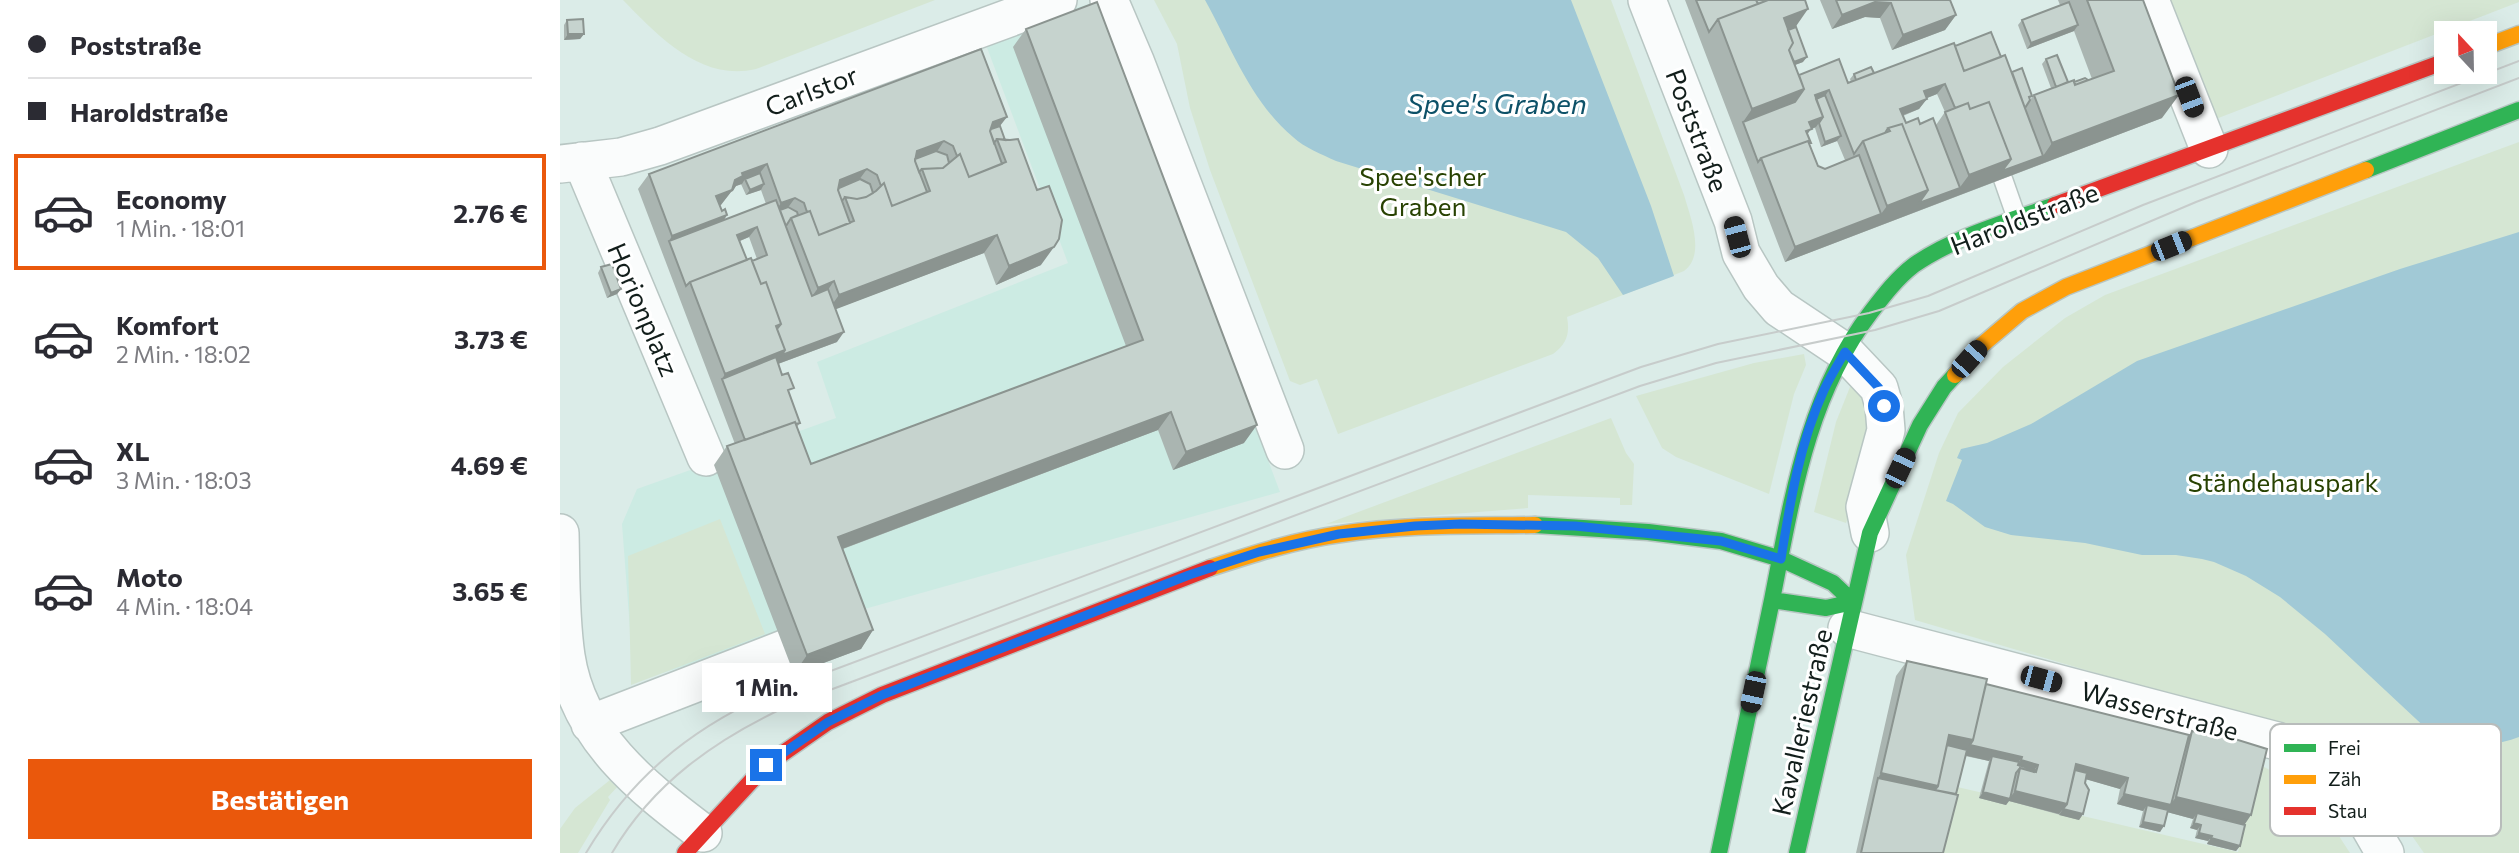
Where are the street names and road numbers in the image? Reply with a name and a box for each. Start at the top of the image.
street label: Carlstor [760,58,862,122]
street label: Poststraße [1660,64,1736,196]
street label: Haroldstraße [1946,176,2102,260]
street label: Horionplatz [602,238,686,380]
street label: Kavalleriestraße [1764,626,1838,818]
street label: Wasserstraße [2078,674,2242,746]

